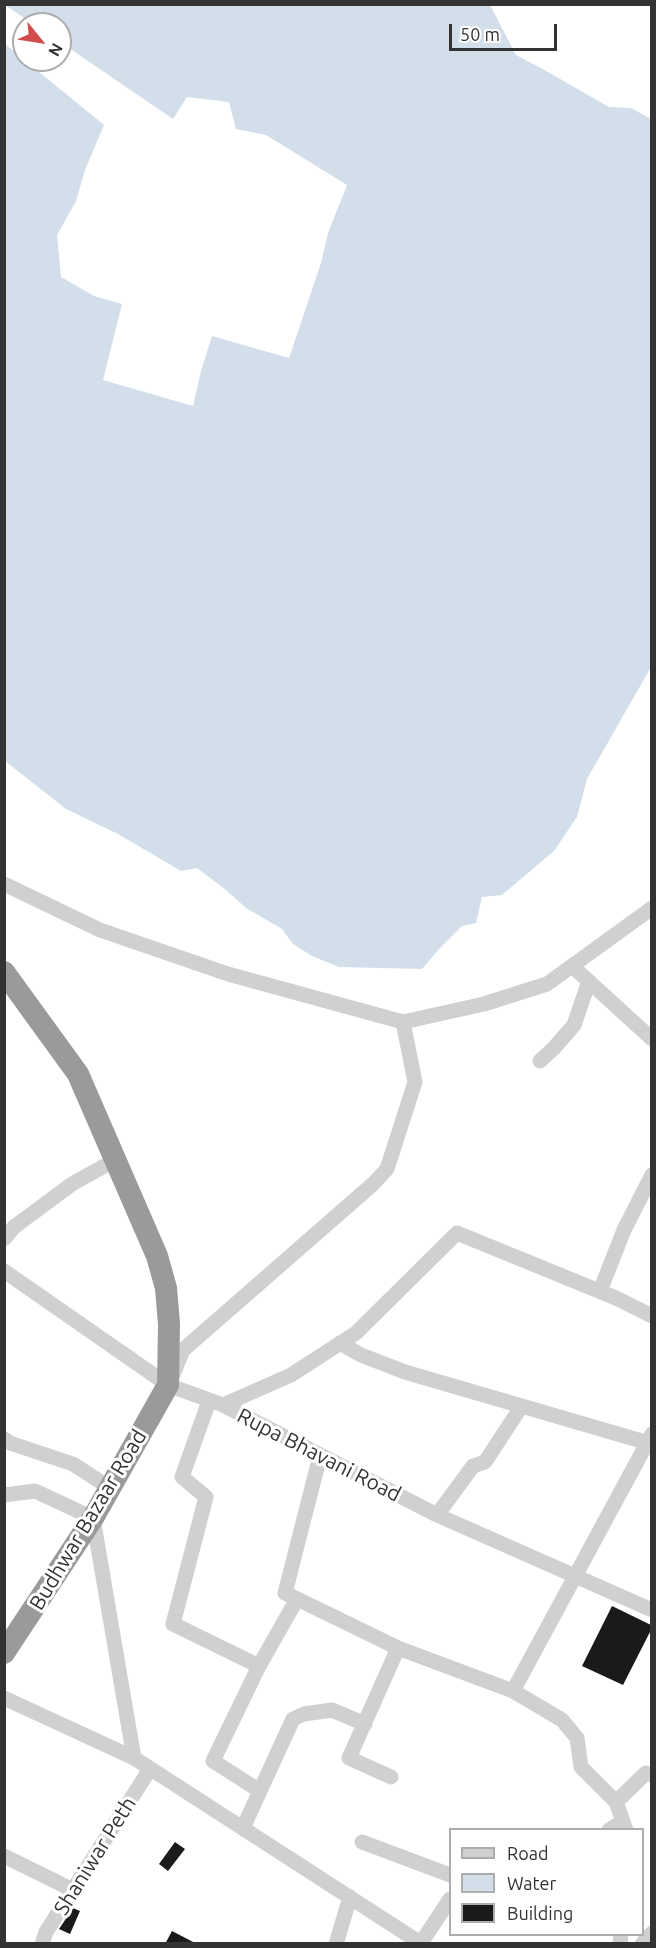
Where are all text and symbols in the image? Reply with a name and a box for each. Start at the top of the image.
north arrow [12,12,72,72]
scale bar [452,12,560,50]
text: 50 m [460,24,500,44]
text: N [45,40,67,60]
street label: Rupa Bhavani Road [233,1403,405,1507]
street label: Budhwar Bazaar Road [24,1425,152,1615]
street label: Shaniwar Peth [49,1792,141,1920]
legend [449,1828,644,1936]
text: Road [507,1843,549,1863]
text: Water [507,1873,556,1893]
text: Building [507,1903,573,1923]

